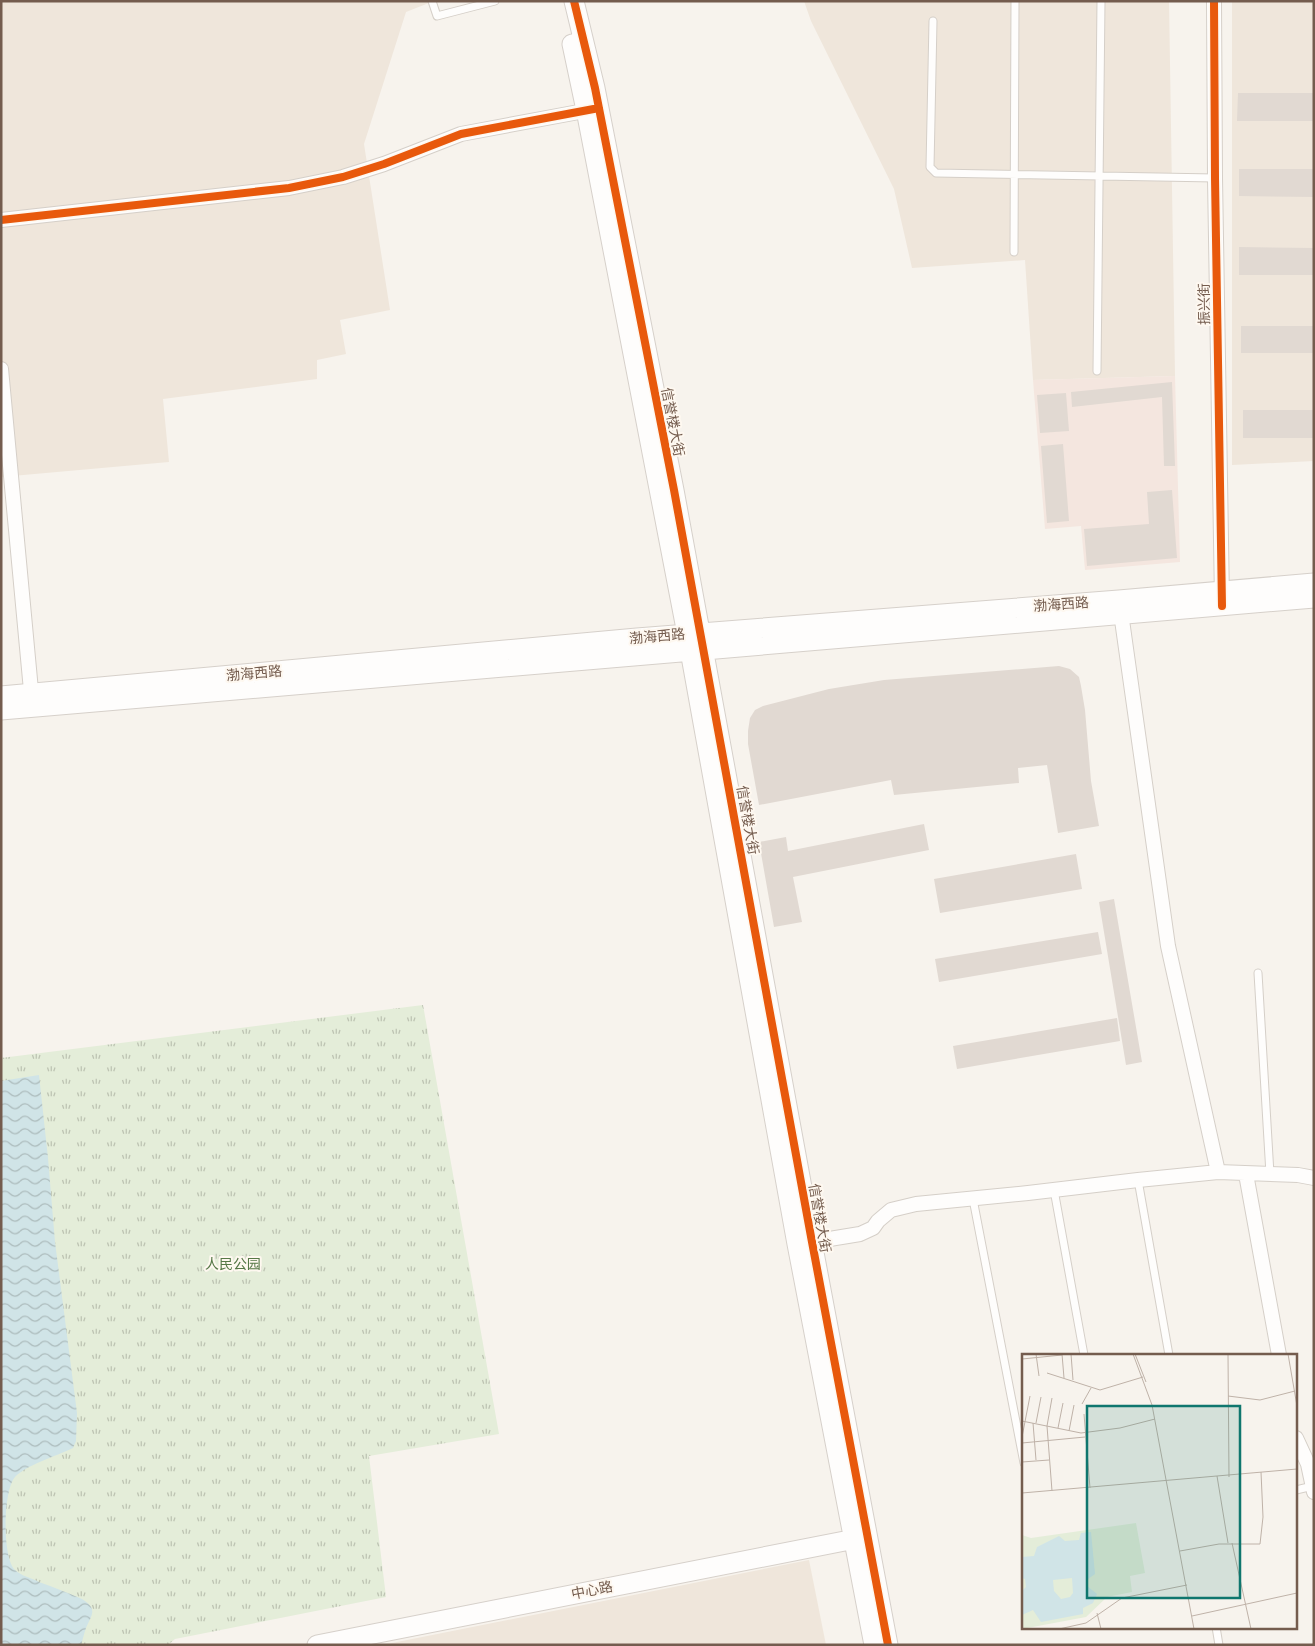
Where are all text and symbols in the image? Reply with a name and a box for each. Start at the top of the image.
street label: 振兴街 [1196,283,1213,325]
street label: 信誉楼大街 [657,386,688,458]
street label: 渤海西路 [1033,594,1090,615]
street label: 渤海西路 [628,626,686,647]
street label: 渤海西路 [225,663,283,684]
street label: 信誉楼大街 [733,784,762,856]
street label: 信誉楼大街 [805,1182,834,1254]
park label: 人民公园 [205,1256,261,1273]
inset map [1022,1354,1298,1628]
street label: 中心路 [570,1578,614,1603]

